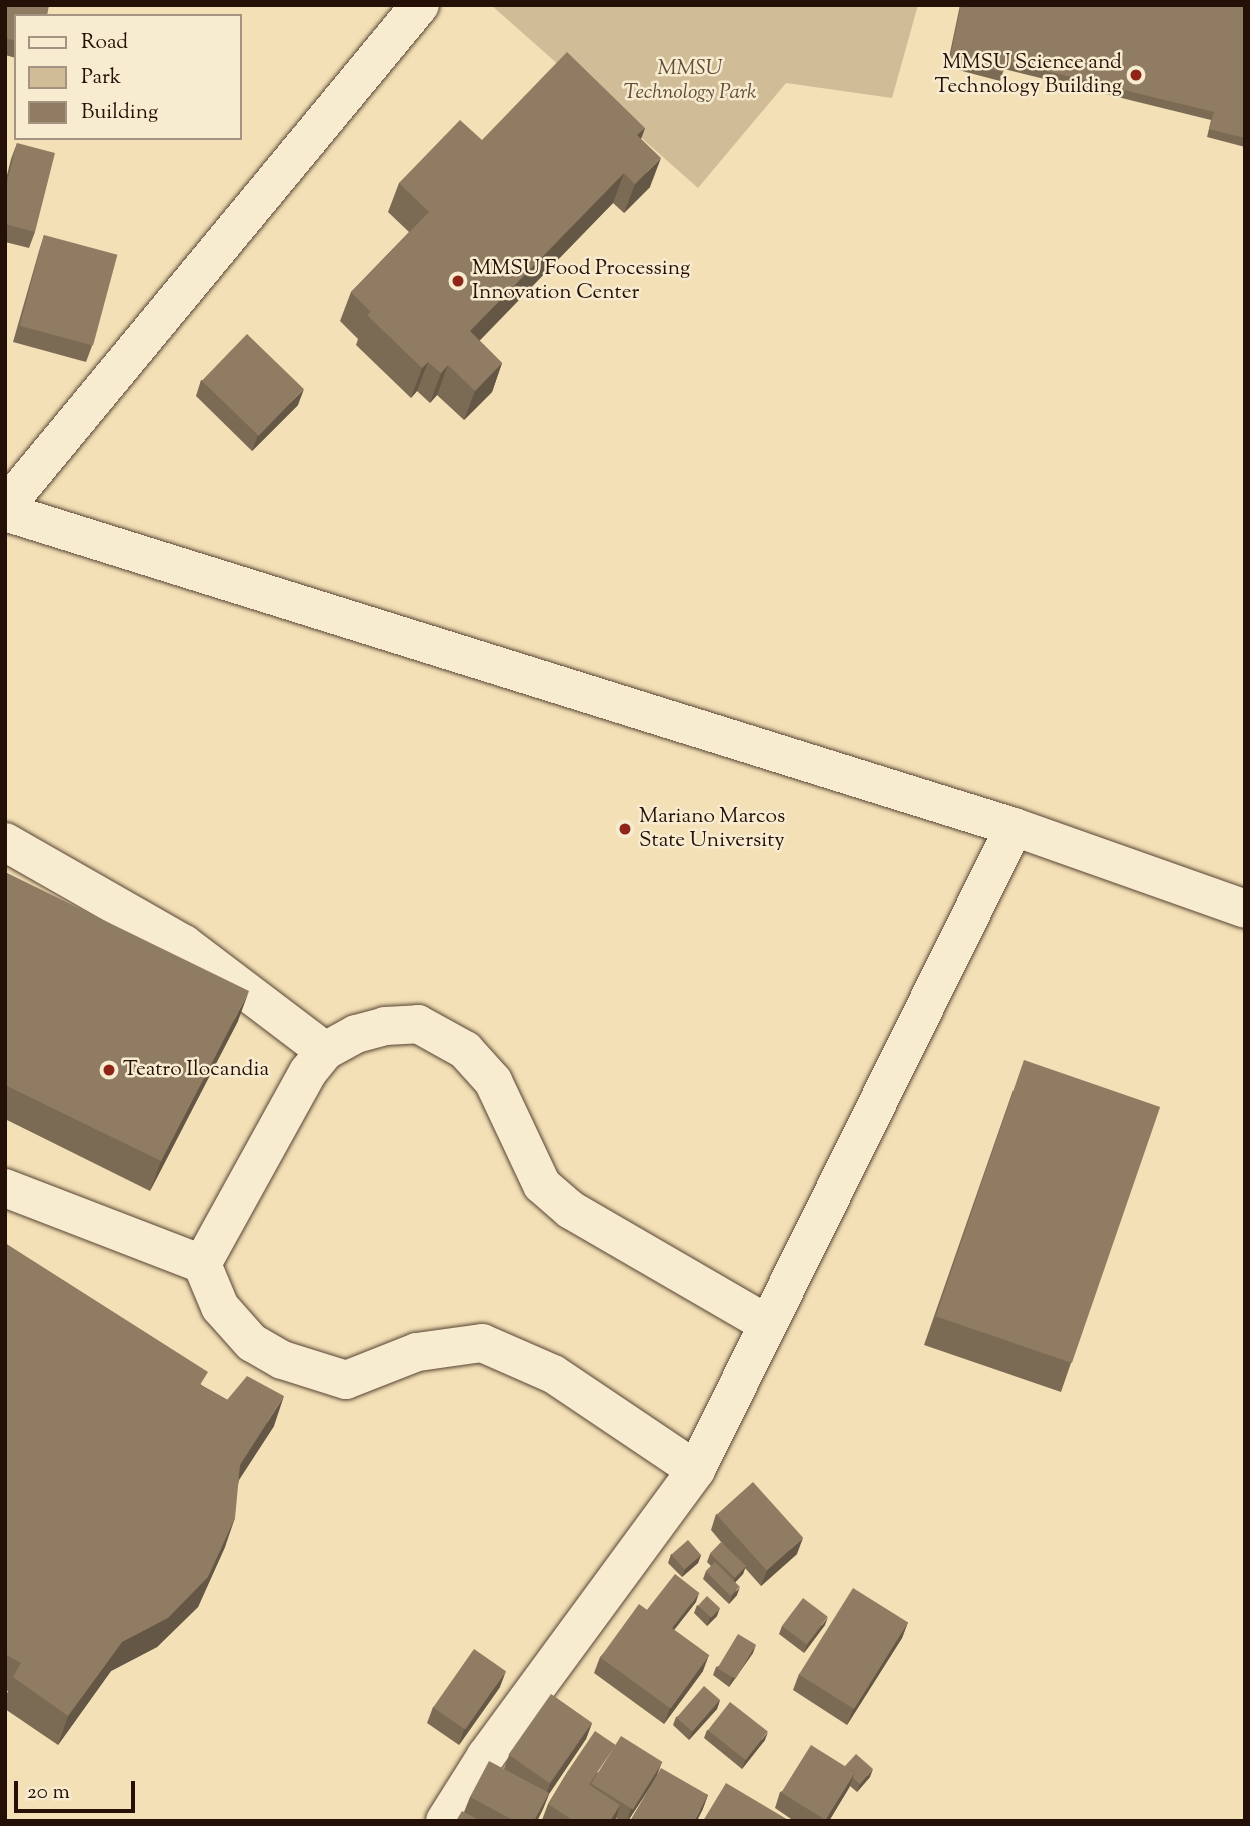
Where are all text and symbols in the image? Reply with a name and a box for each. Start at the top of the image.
legend [14,14,242,140]
text: Road [81,28,128,58]
place label: MMSU Science and Technology Building [934,50,1122,100]
park label: MMSU Technology Park [624,56,756,106]
text: Park [81,63,121,93]
marker: MMSU Science and Technology Building [1128,67,1144,83]
text: Building [81,98,158,128]
place label: MMSU Food Processing Innovation Center [472,256,690,306]
marker: MMSU Food Processing Innovation Center [450,273,466,289]
place label: Mariano Marcos State University [639,804,785,854]
marker: Mariano Marcos State University [617,821,633,837]
place label: Teatro Ilocandia [123,1057,269,1083]
marker: Teatro Ilocandia [101,1062,117,1078]
scale bar [18,1766,138,1810]
text: 20 m [27,1778,70,1808]

